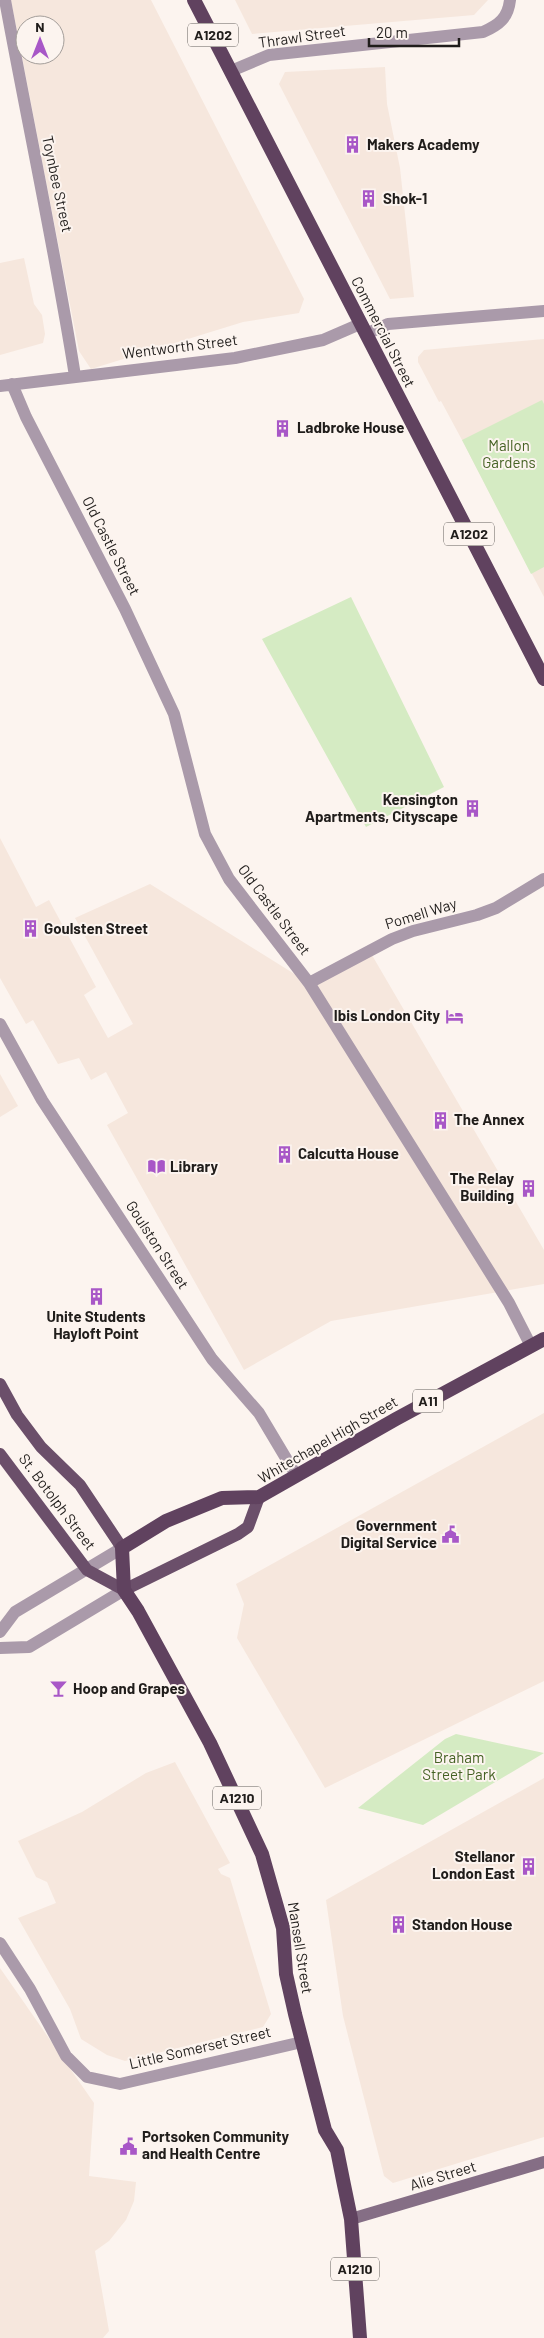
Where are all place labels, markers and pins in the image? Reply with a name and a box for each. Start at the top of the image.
building icon: Makers Academy [343,135,363,155]
place label: Makers Academy [367,135,480,153]
building icon: Shok-1 [359,189,379,209]
place label: Shok-1 [383,189,427,207]
building icon: Ladbroke House [273,418,293,438]
place label: Ladbroke House [297,418,405,436]
place label: Kensington Apartments, Cityscape [305,790,458,825]
building icon: Kensington Apartments, Cityscape [462,799,482,819]
building icon: Goulsten Street [20,919,40,939]
place label: Goulsten Street [44,919,148,937]
place label: Ibis London City [334,1006,440,1024]
hotel icon: Ibis London City [444,1006,464,1026]
building icon: The Annex [430,1110,450,1130]
place label: The Annex [454,1110,524,1128]
building icon: Calcutta House [274,1144,294,1164]
place label: Calcutta House [298,1144,399,1162]
library icon: Library [146,1157,166,1177]
place label: Library [170,1157,218,1175]
place label: The Relay Building [450,1169,514,1204]
building icon: The Relay Building [518,1178,538,1198]
building icon: Unite Students Hayloft Point [86,1286,106,1306]
place label: Unite Students Hayloft Point [46,1307,146,1342]
place label: Government Digital Service [341,1516,437,1551]
public building icon: Government Digital Service [441,1525,461,1545]
bar icon: Hoop and Grapes [49,1679,69,1699]
place label: Hoop and Grapes [73,1679,186,1697]
place label: Stellanor London East [432,1847,515,1882]
building icon: Stellanor London East [519,1856,539,1876]
building icon: Standon House [388,1915,408,1935]
place label: Standon House [412,1915,512,1933]
place label: Portsoken Community and Health Centre [142,2127,289,2162]
public building icon: Portsoken Community and Health Centre [118,2136,138,2156]

